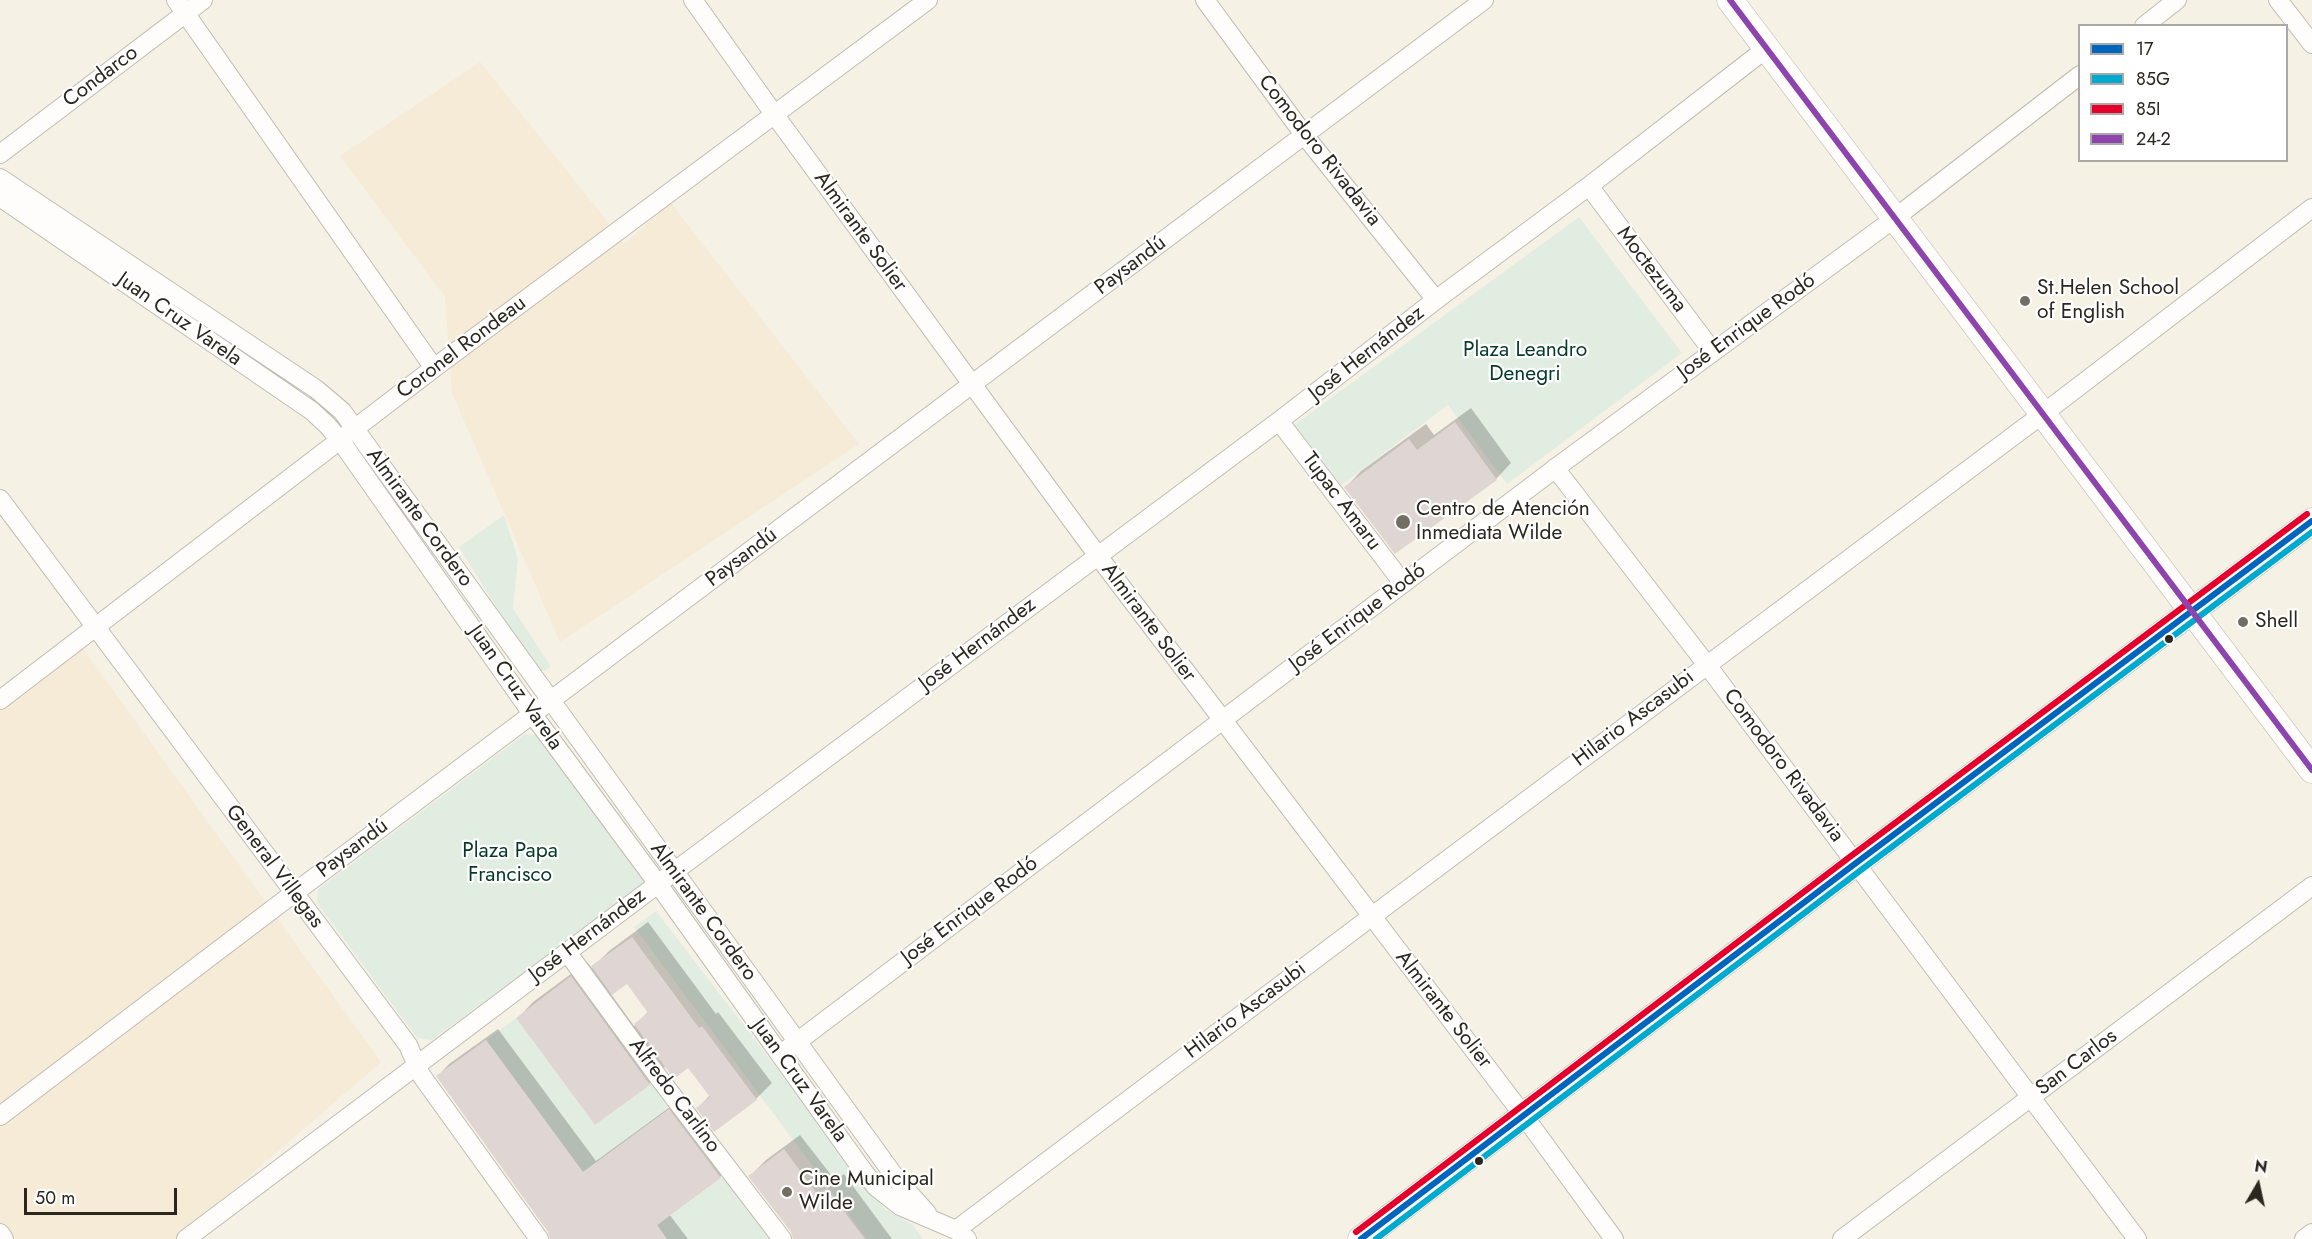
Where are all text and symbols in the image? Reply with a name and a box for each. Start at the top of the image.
legend [2078,24,2288,162]
text: 17 [2136,36,2154,62]
street label: Condarco [59,41,143,113]
text: 85G [2136,66,2170,92]
street label: Comodoro Rivadavia [1252,70,1386,232]
text: 85I [2136,96,2160,122]
text: 24-2 [2136,126,2171,152]
street label: Almirante Solier [808,167,912,297]
street label: Moctezuma [1611,222,1691,318]
street label: Paysandú [1090,231,1172,301]
street label: Juan Cruz Varela [112,268,246,372]
street label: José Enrique Rodó [1673,269,1821,385]
place label: St.Helen School of English [2037,276,2179,326]
street label: Coronel Rondeau [392,291,532,405]
marker: St.Helen School of English [2018,294,2032,308]
street label: José Hernández [1304,301,1430,407]
park label: Plaza Leandro Denegri [1463,338,1587,388]
street label: Almirante Cordero [360,444,478,592]
street label: Tupac Amaru [1296,448,1386,556]
place label: Centro de Atención Inmediata Wilde [1416,497,1590,547]
marker: Centro de Atención Inmediata Wilde [1394,513,1412,531]
street label: Paysandú [701,523,783,593]
street label: Almirante Solier [1095,559,1201,687]
street label: José Enrique Rodó [1285,559,1431,677]
street label: José Hernández [915,593,1041,697]
place label: Shell [2255,609,2298,635]
marker: Shell [2236,615,2250,629]
street label: Juan Cruz Varela [463,621,567,755]
unlabelled marker [2163,633,2175,645]
street label: Hilario Ascasubi [1568,665,1700,773]
street label: Comodoro Rivadavia [1717,684,1849,848]
street label: General Villegas [219,800,329,934]
street label: Paysandú [312,814,394,884]
street label: Almirante Cordero [644,838,762,986]
park label: Plaza Papa Francisco [462,839,558,889]
street label: José Enrique Rodó [897,852,1043,970]
street label: José Hernández [525,884,651,988]
street label: Almirante Solier [1389,946,1497,1074]
street label: Hilario Ascasubi [1180,957,1312,1065]
street label: Juan Cruz Varela [746,1014,852,1148]
street label: San Carlos [2031,1024,2123,1102]
street label: Alfredo Carlino [623,1034,725,1158]
text: N [2253,1154,2269,1179]
unlabelled marker [1473,1155,1485,1167]
north arrow [2228,1155,2288,1215]
place label: Cine Municipal Wilde [799,1167,934,1217]
scale bar [27,1176,180,1214]
text: 50 m [35,1185,75,1211]
marker: Cine Municipal Wilde [780,1185,794,1199]

